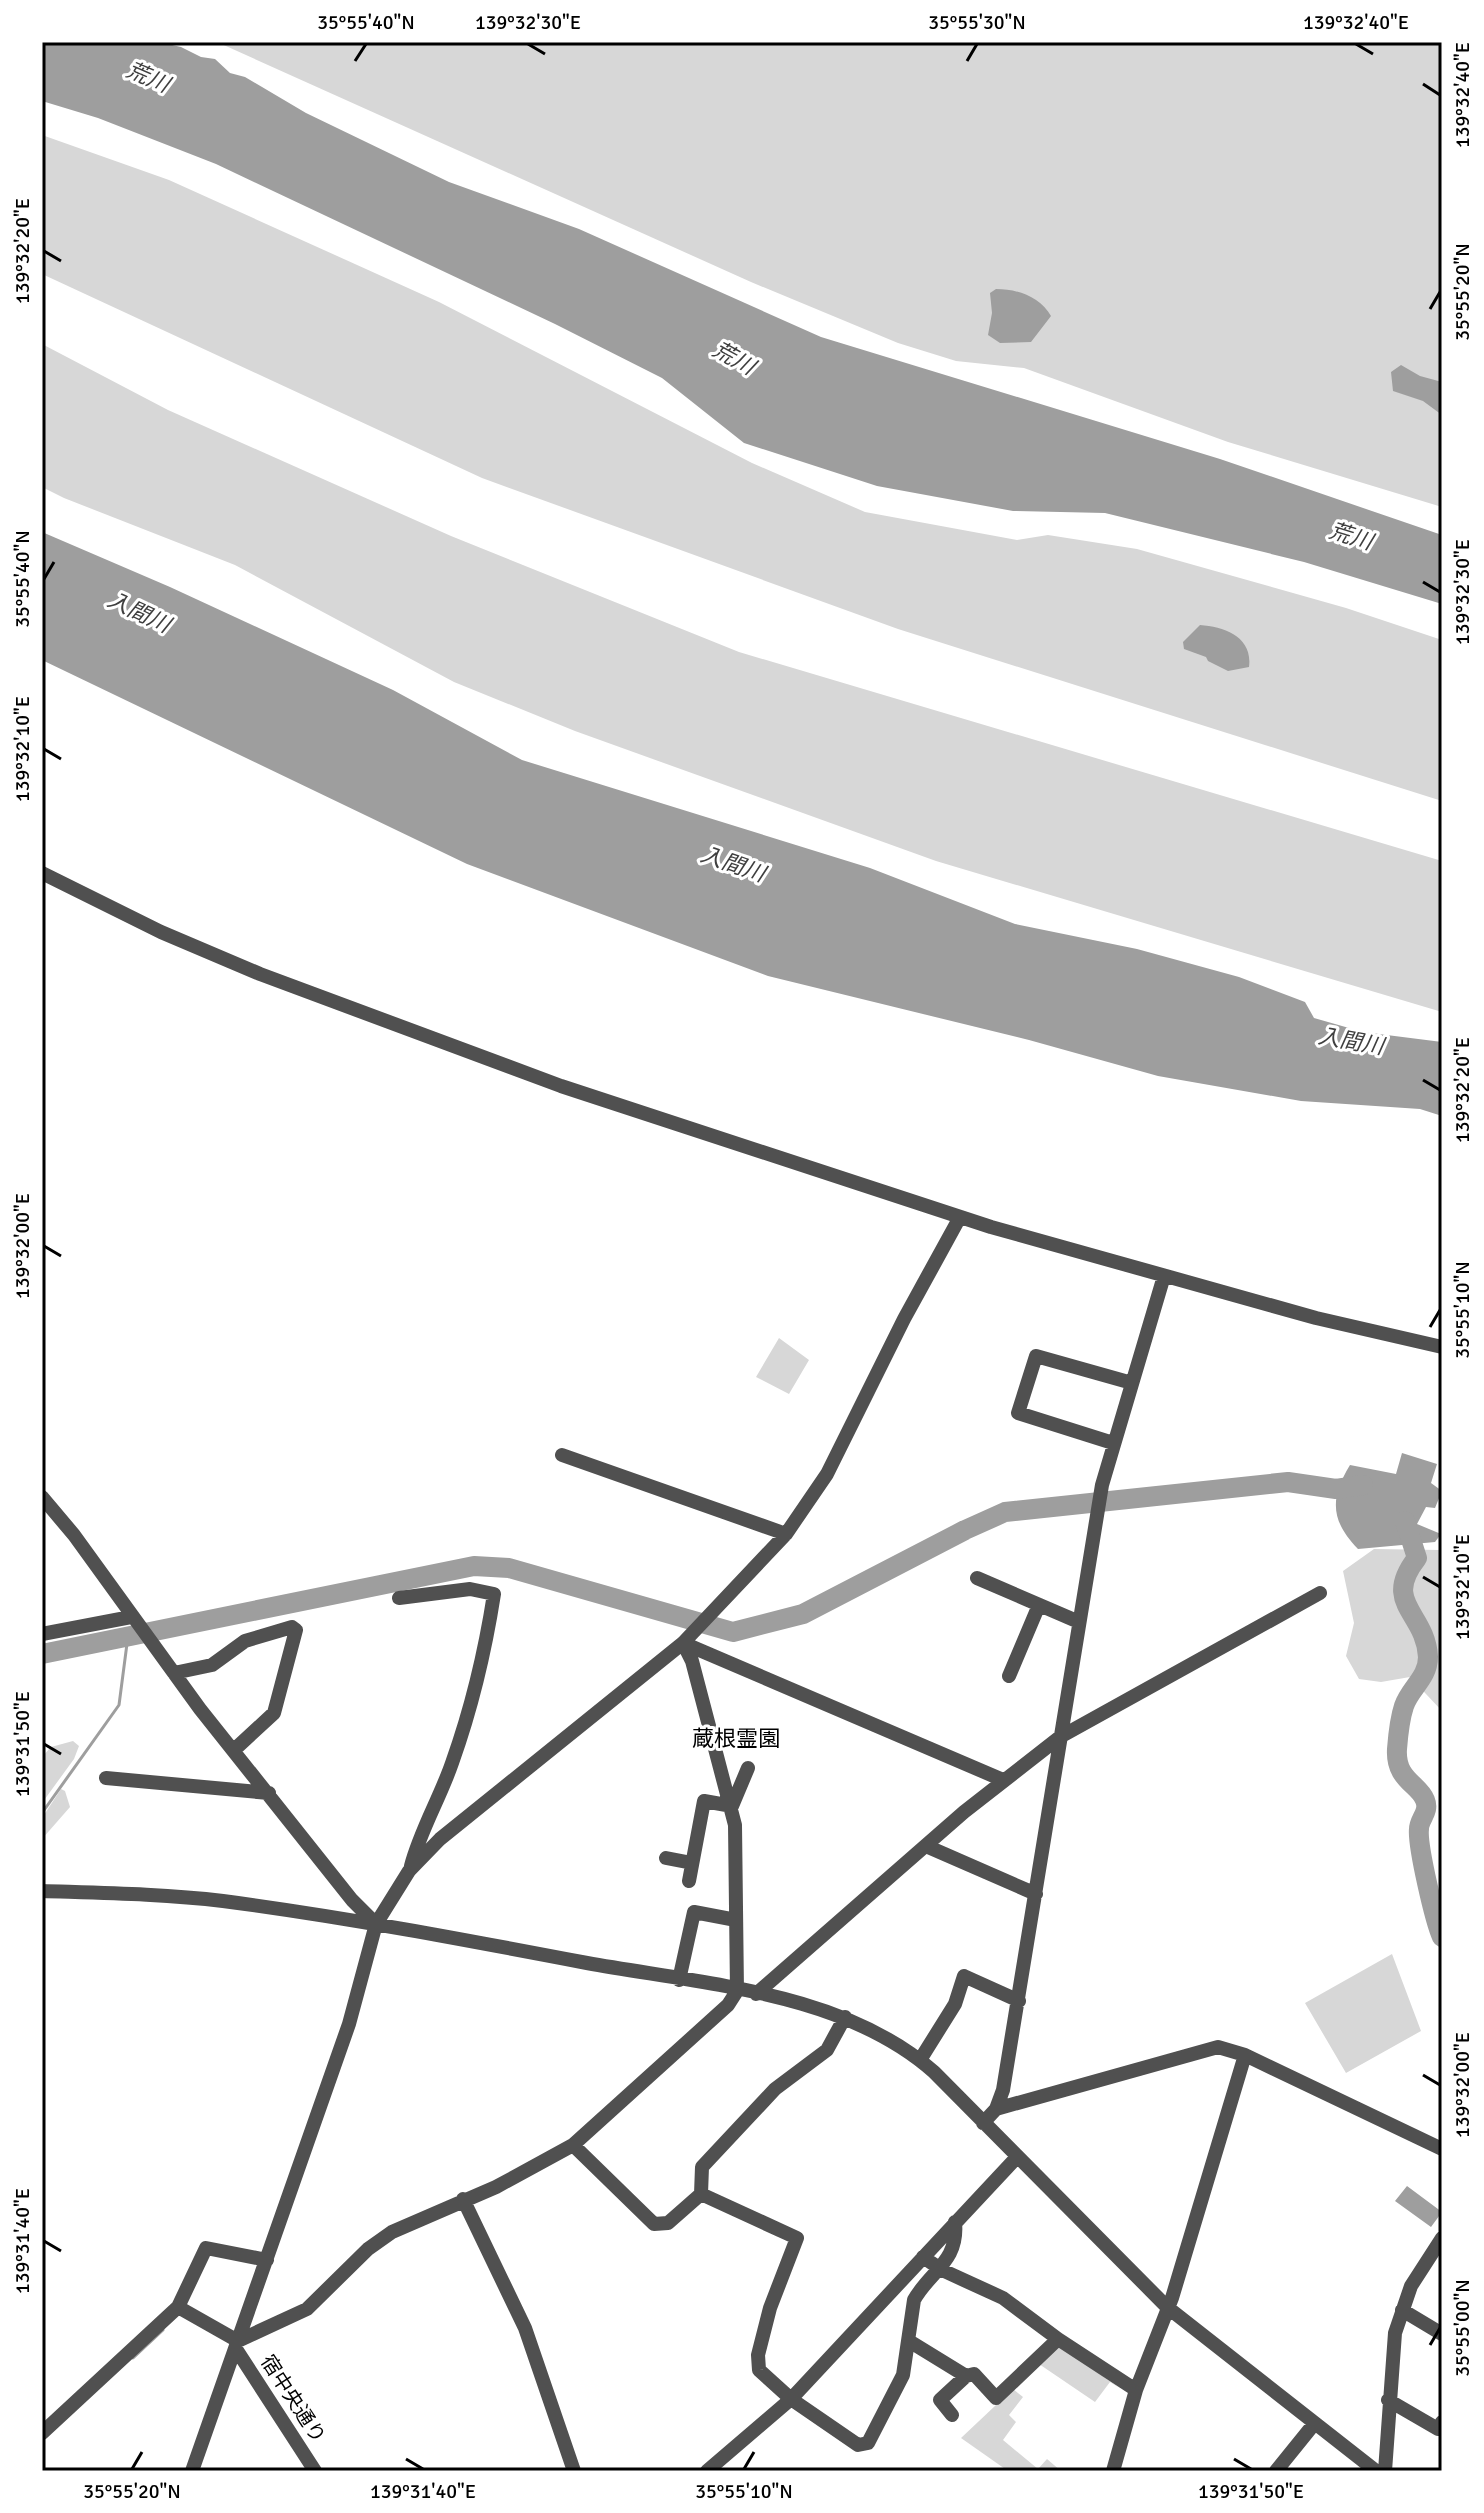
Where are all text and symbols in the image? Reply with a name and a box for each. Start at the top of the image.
text: 35°55'40"N [317,10,415,35]
text: 139°32'30"E [475,10,581,35]
text: 35°55'30"N [928,10,1026,35]
text: 139°32'40"E [1303,10,1409,35]
text: 139°32'40"E [1450,42,1475,148]
water label: 荒川 [122,56,175,99]
text: 139°32'20"E [10,198,35,304]
text: 35°55'20"N [1450,243,1475,341]
water label: 荒川 [708,336,762,381]
water label: 荒川 [1326,517,1378,556]
text: 35°55'40"N [10,530,35,628]
text: 139°32'30"E [1450,539,1475,645]
water label: 入間川 [103,586,176,639]
text: 139°32'10"E [10,696,35,802]
water label: 入間川 [697,840,770,888]
water label: 入間川 [1316,1022,1388,1060]
text: 139°32'20"E [1450,1037,1475,1143]
text: 139°32'00"E [10,1193,35,1299]
text: 35°55'10"N [1450,1261,1475,1359]
text: 139°32'10"E [1450,1534,1475,1640]
text: 139°31'50"E [10,1691,35,1797]
district label: 蔵根霊園 [692,1725,780,1752]
text: 139°32'00"E [1450,2032,1475,2138]
text: 139°31'40"E [10,2188,35,2294]
text: 35°55'00"N [1450,2279,1475,2377]
street label: 宿中央通り [255,2350,331,2448]
text: 35°55'20"N [83,2479,181,2504]
text: 139°31'40"E [370,2479,476,2504]
text: 35°55'10"N [695,2479,793,2504]
text: 139°31'50"E [1198,2479,1304,2504]

